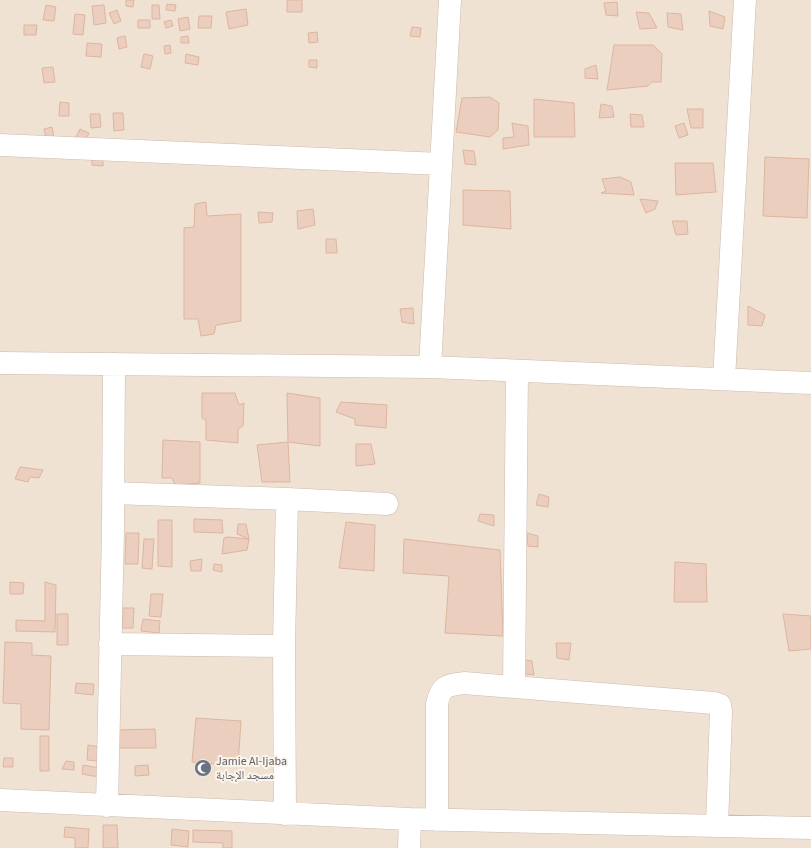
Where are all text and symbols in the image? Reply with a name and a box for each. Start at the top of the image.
place label: Jamie Al-Ijaba مسجد الإجابة [216,753,287,784]
mosque icon: Jamie Al-Ijaba مسجد الإجابة [193,758,213,778]

